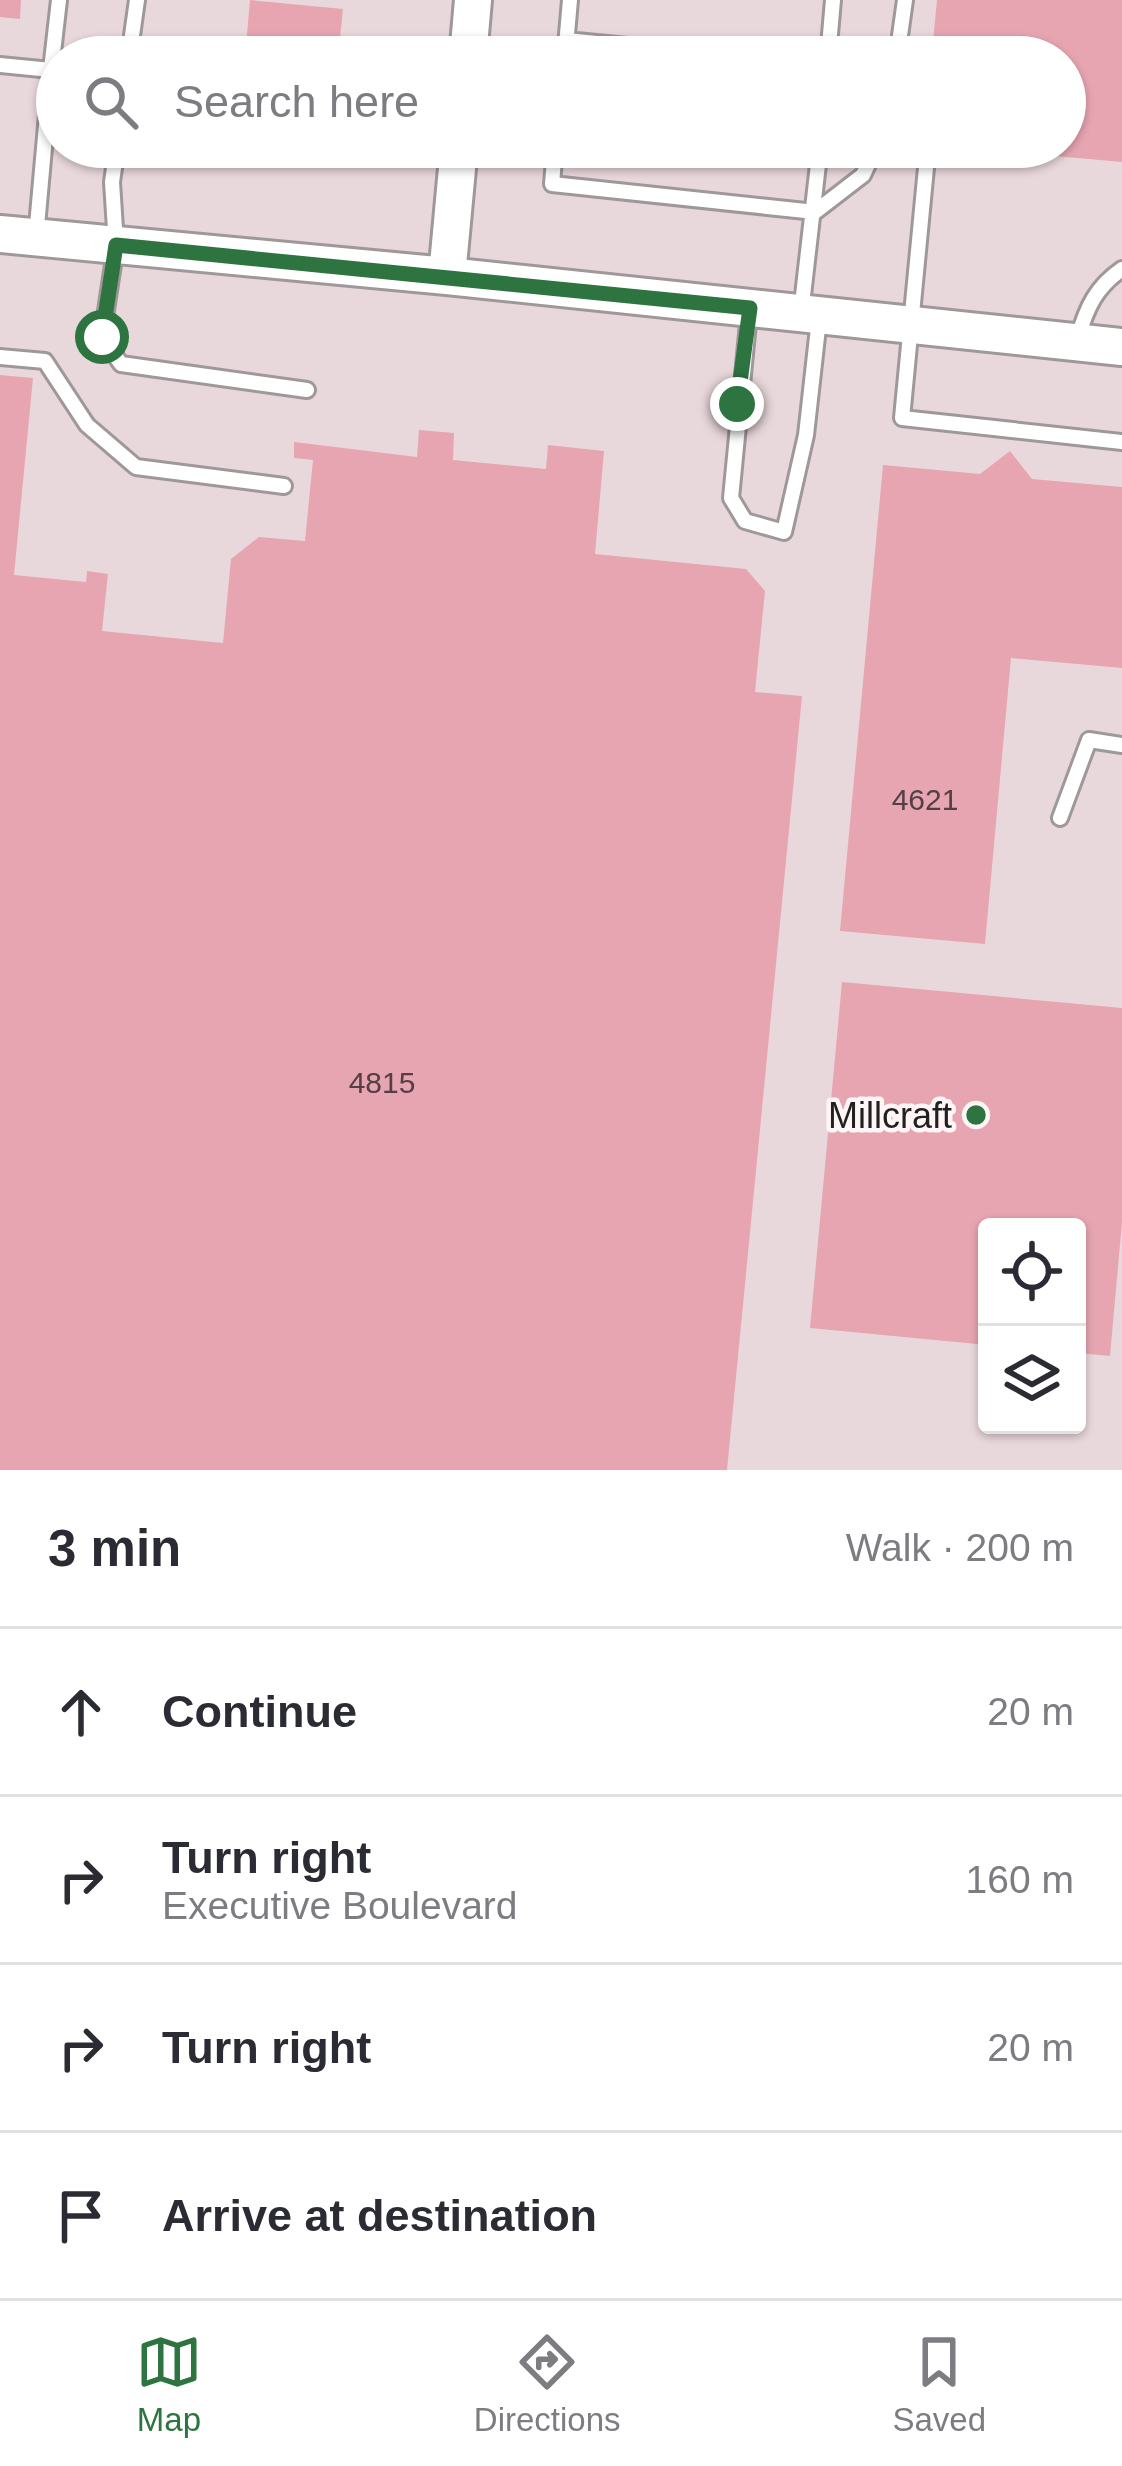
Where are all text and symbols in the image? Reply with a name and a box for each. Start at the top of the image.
search box [36,36,1086,168]
icon: search [78,69,144,135]
text: Search here [174,76,419,127]
route start [75,310,129,364]
route end [710,377,764,431]
house number: 4621 [892,783,958,816]
house number: 4815 [349,1066,415,1099]
place label: Millcraft [828,1095,952,1136]
marker: Millcraft [963,1102,989,1128]
map controls [978,1218,1086,1434]
button: locate [978,1218,1086,1326]
button: layers [978,1326,1086,1434]
text: 3 min [48,1520,181,1577]
text: Walk · 200 m [846,1526,1074,1569]
icon: ahead [48,1679,114,1745]
text: Continue [162,1686,357,1737]
text: 20 m [987,1690,1074,1733]
text: Turn right [162,1832,371,1883]
icon: right [48,1847,114,1913]
text: 160 m [966,1858,1074,1901]
text: Executive Boulevard [162,1884,518,1927]
icon: right [48,2015,114,2081]
text: Turn right [162,2022,371,2073]
text: 20 m [987,2026,1074,2069]
icon: arrive [48,2183,114,2249]
text: Arrive at destination [162,2190,597,2241]
tab: Map [136,2329,202,2439]
tab: Directions [474,2329,621,2439]
tab: Saved [892,2329,986,2439]

